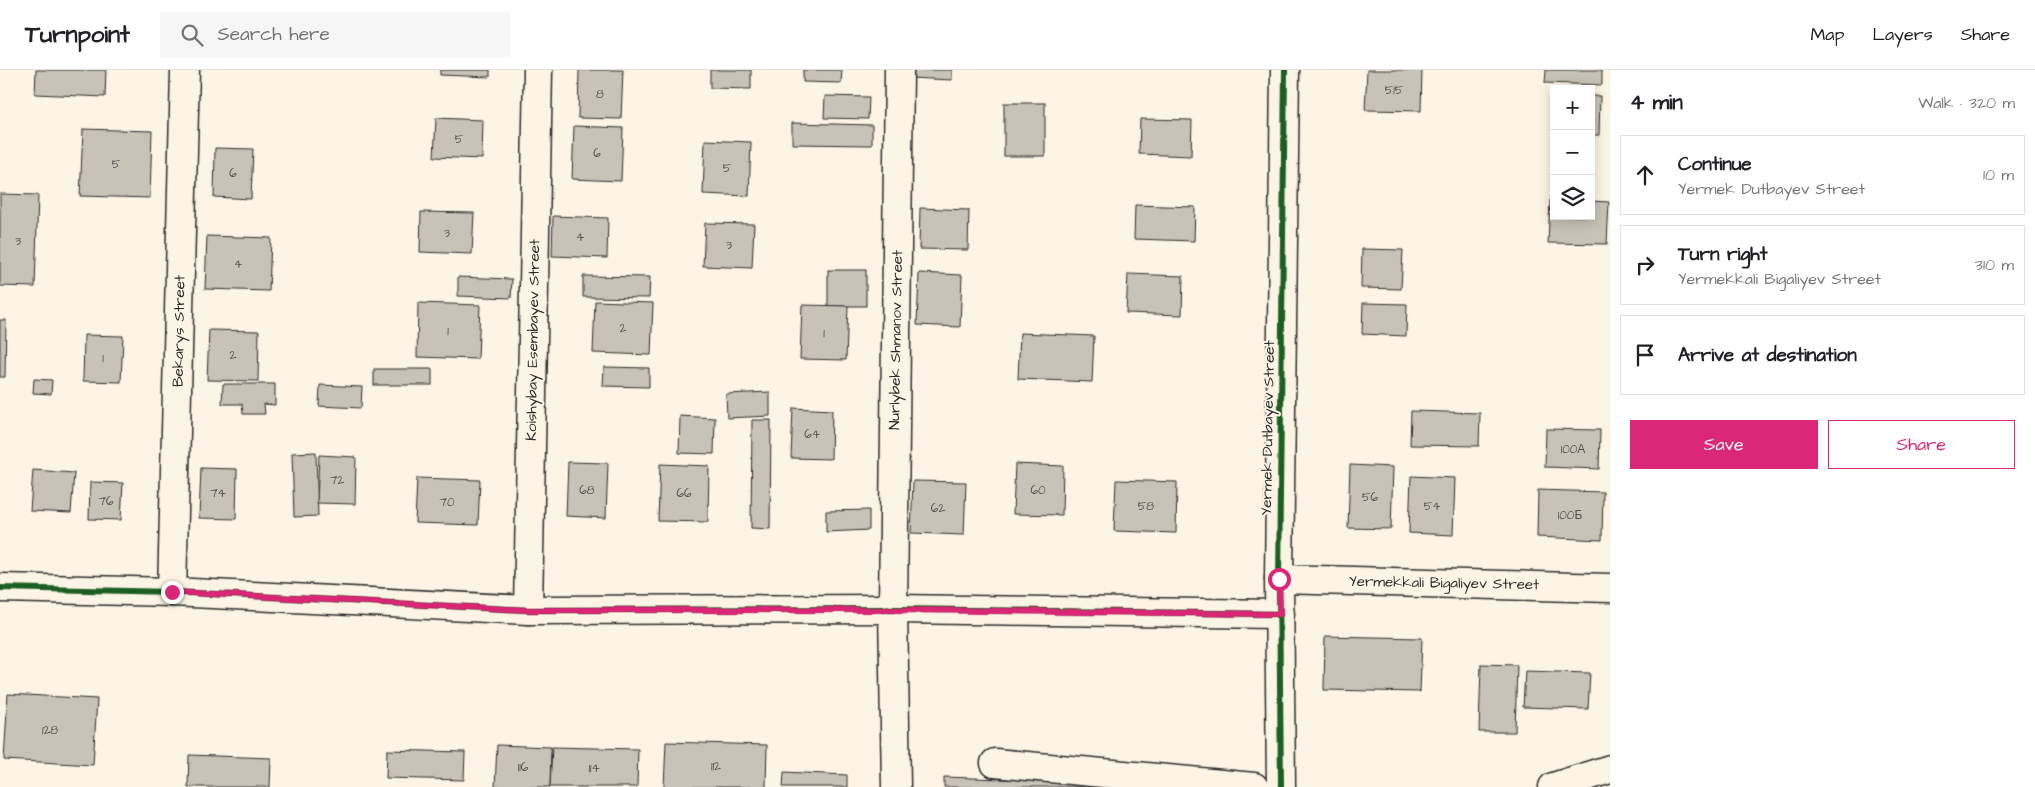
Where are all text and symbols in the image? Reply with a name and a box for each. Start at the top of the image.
search box [160,12,510,57]
text: Turnpoint [25,18,130,52]
icon: search [178,21,206,49]
text: Search here [218,21,330,48]
text: Map [1810,22,1844,47]
text: Layers [1872,22,1933,47]
text: Share [1961,22,2010,47]
house number: 515 [1385,82,1404,99]
map controls [1550,85,1595,220]
button: + [1550,85,1595,130]
house number: 8 [596,86,604,103]
text: 4 min [1630,88,1683,117]
text: Walk · 320 m [1918,92,2015,114]
button: − [1550,130,1595,175]
house number: 5 [455,131,464,148]
house number: 6 [593,145,601,162]
text: Continue [1678,151,1752,178]
house number: 5 [112,156,121,173]
house number: 5 [723,160,732,177]
icon: ahead [1631,161,1659,189]
text: 10 m [1983,164,2014,186]
house number: 6 [229,165,237,182]
button: layers [1550,175,1595,220]
text: Yermek Dutbayev Street [1678,178,1865,200]
house number: 3 [444,225,450,242]
house number: 4 [576,229,584,246]
house number: 3 [15,233,21,250]
house number: 3 [726,237,732,254]
street label: Koishybay Esembayev Street [521,239,546,441]
text: Turn right [1678,241,1767,268]
street label: Nurlybek Shmanov Street [884,250,909,430]
icon: right [1631,251,1659,279]
text: 310 m [1975,254,2014,276]
house number: 4 [234,256,242,273]
text: Yermekkali Bigaliyev Street [1678,268,1881,290]
street label: Bekarys Street [168,275,191,387]
house number: 2 [620,320,627,337]
house number: 1 [447,323,449,340]
house number: 1 [823,325,825,342]
street label: Yermek Dutbayev Street [1256,340,1281,516]
icon: arrive [1631,341,1659,369]
text: Arrive at destination [1678,342,1857,369]
house number: 2 [230,347,237,364]
house number: 1 [102,350,104,367]
button: Save [1630,420,1818,469]
button: Share [1828,420,2015,469]
house number: 64 [804,426,820,443]
house number: 100А [1561,441,1585,458]
house number: 72 [330,472,344,489]
house number: 68 [579,482,595,499]
house number: 60 [1030,482,1046,499]
house number: 74 [210,485,226,502]
house number: 66 [676,485,692,502]
house number: 56 [1362,489,1378,506]
house number: 76 [99,493,114,510]
house number: 70 [440,494,455,511]
house number: 58 [1138,498,1154,515]
house number: 54 [1424,498,1440,515]
house number: 62 [931,500,945,517]
house number: 100Б [1558,507,1582,524]
route start [1268,568,1291,591]
street label: Yermekkali Bigaliyev Street [1349,571,1539,596]
route end [161,581,184,604]
house number: 128 [42,722,58,739]
house number: 112 [711,758,721,775]
house number: 116 [518,759,529,776]
house number: 114 [588,760,600,777]

